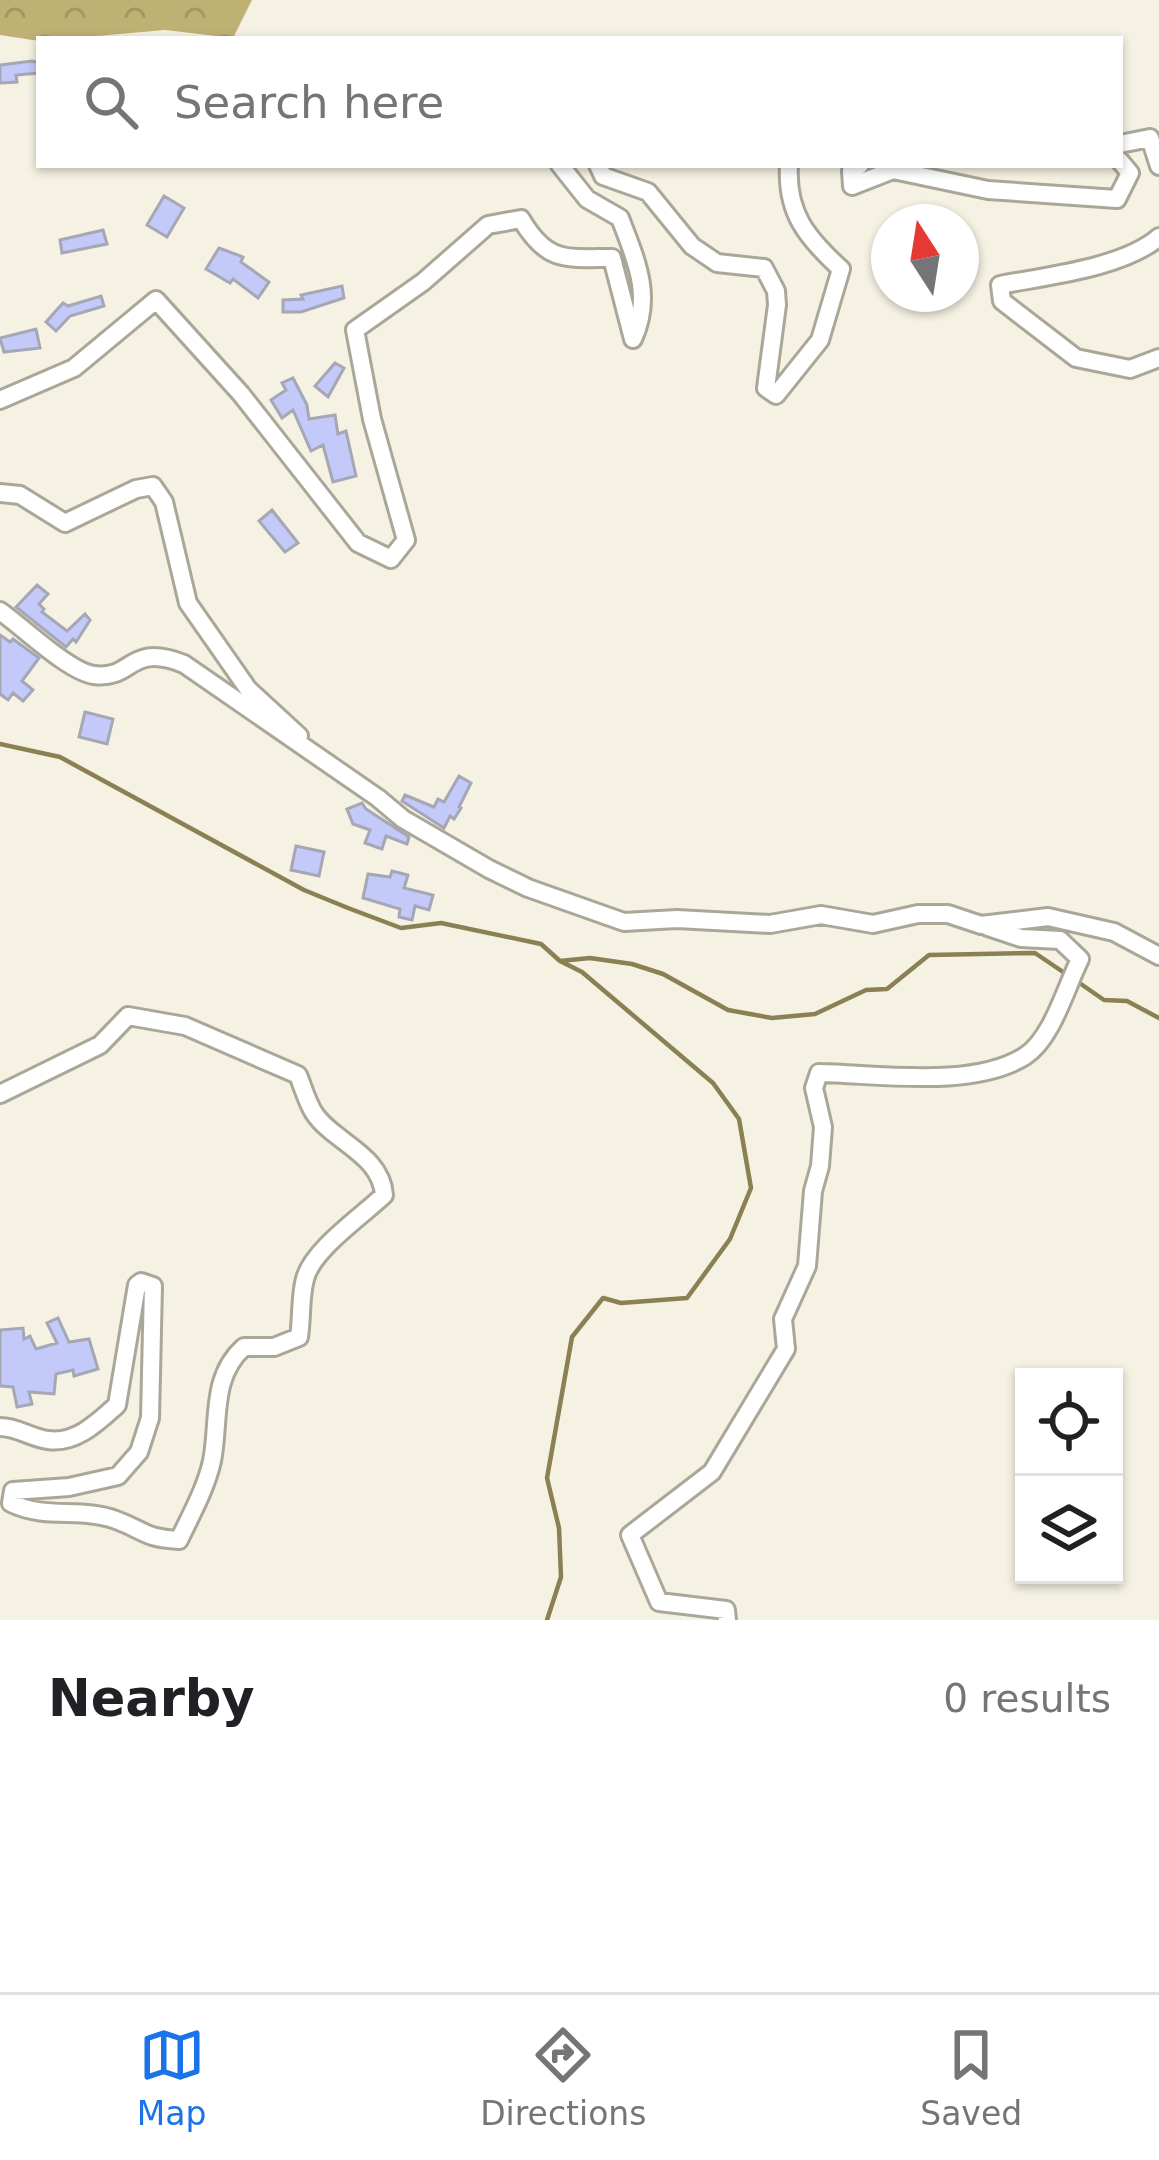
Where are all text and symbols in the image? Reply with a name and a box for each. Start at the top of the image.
search box [36,36,1123,168]
icon: search [78,69,144,135]
text: Search here [174,76,444,129]
north arrow [871,204,979,312]
map controls [1015,1368,1123,1584]
button: locate [1015,1368,1123,1476]
button: layers [1015,1476,1123,1584]
text: Nearby [48,1669,255,1728]
text: 0 results [943,1676,1111,1721]
tab: Map [137,2022,207,2133]
tab: Directions [480,2022,646,2133]
tab: Saved [920,2022,1022,2133]

